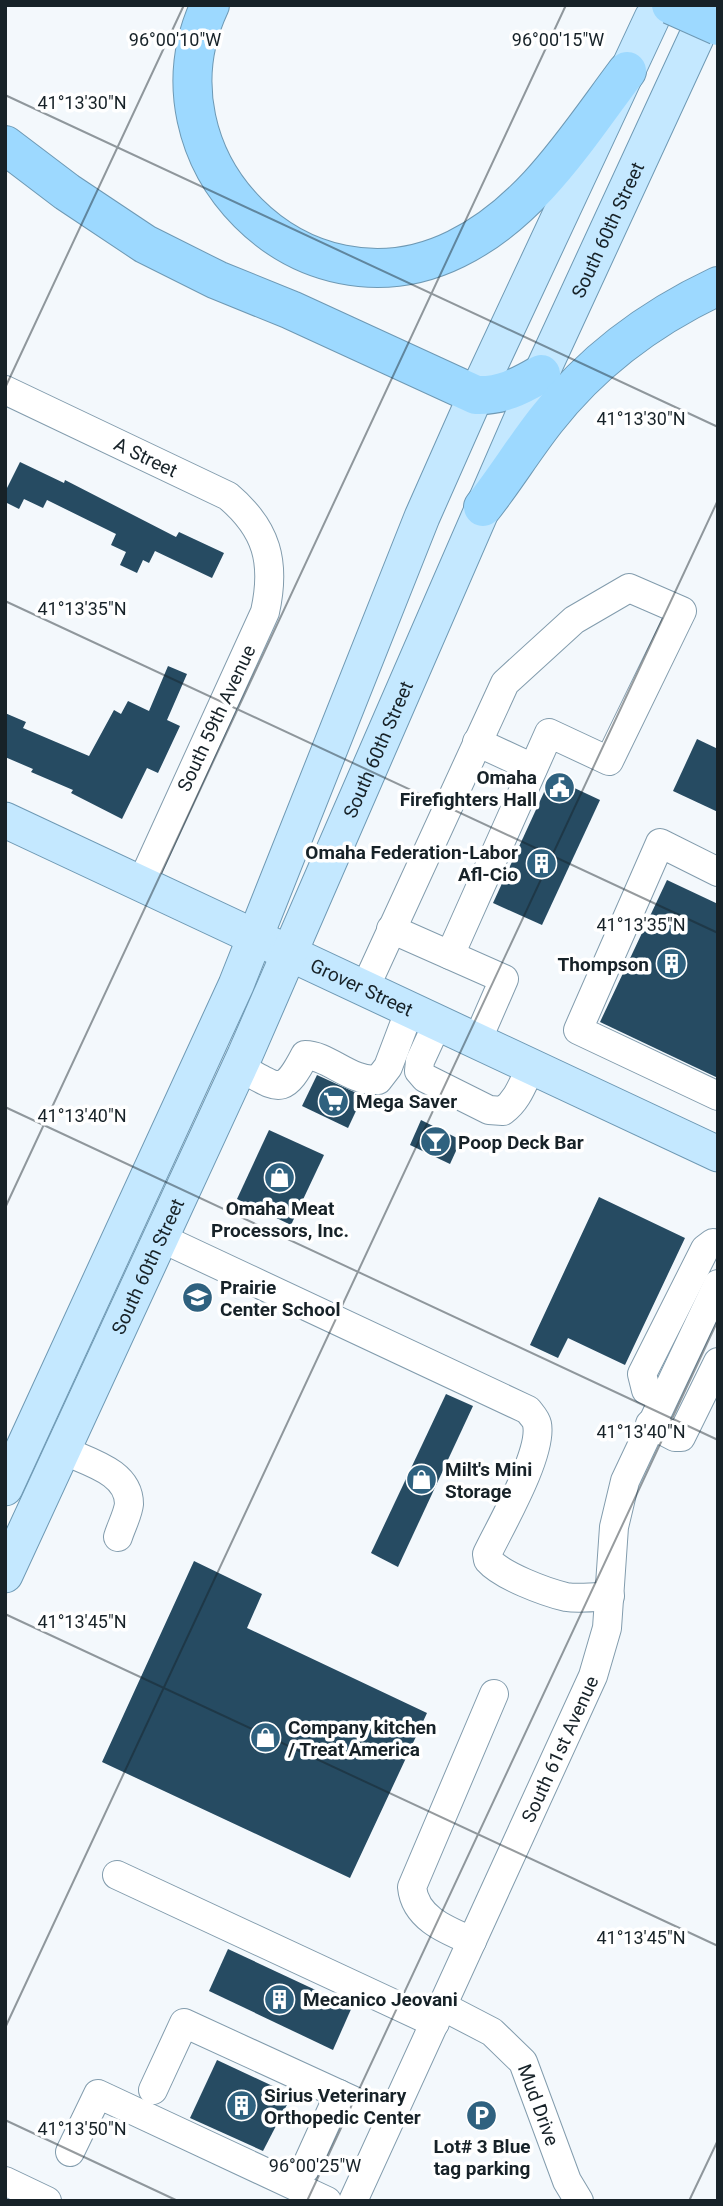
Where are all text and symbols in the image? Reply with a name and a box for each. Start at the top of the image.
text: 96°00'10"W [129,29,221,50]
text: 96°00'15"W [512,29,604,50]
text: 41°13'30"N [37,92,127,113]
street label: South 60th Street [567,159,649,302]
text: 41°13'30"N [596,408,686,429]
street label: A Street [110,433,181,482]
text: 41°13'35"N [37,598,127,619]
street label: South 59th Avenue [172,641,260,795]
street label: South 60th Street [338,678,418,822]
place label: Omaha Firefighters Hall [400,766,537,811]
public building icon: Omaha Firefighters Hall [543,771,577,805]
place label: Omaha Federation-Labor Afl-Cio [305,841,518,886]
building icon: Omaha Federation-Labor Afl-Cio [524,846,558,880]
text: 41°13'35"N [596,914,686,935]
building icon: Thompson [655,947,689,981]
place label: Thompson [558,953,649,976]
street label: Grover Street [307,954,416,1021]
supermarket icon: Mega Saver [316,1084,350,1118]
place label: Mega Saver [356,1090,457,1113]
text: 41°13'40"N [37,1105,127,1126]
bar icon: Poop Deck Bar [418,1125,452,1159]
place label: Poop Deck Bar [458,1131,584,1154]
shop icon: Omaha Meat Processors, Inc. [263,1160,297,1194]
street label: South 60th Street [107,1195,189,1338]
place label: Omaha Meat Processors, Inc. [211,1197,349,1242]
place label: Prairie Center School [220,1276,340,1321]
school or university icon: Prairie Center School [180,1281,214,1315]
text: 41°13'40"N [596,1421,686,1442]
place label: Milt's Mini Storage [445,1458,532,1503]
shop icon: Milt's Mini Storage [405,1463,439,1497]
text: 41°13'45"N [37,1611,127,1632]
street label: South 61st Avenue [517,1672,603,1826]
place label: Company kitchen / Treat America [287,1716,436,1761]
shop icon: Company kitchen / Treat America [248,1721,282,1755]
text: 41°13'45"N [596,1927,686,1948]
building icon: Mecanico Jeovani [263,1982,297,2016]
place label: Mecanico Jeovani [303,1988,458,2011]
street label: Mud Drive [513,2061,564,2149]
place label: Sirius Veterinary Orthopedic Center [264,2084,421,2129]
building icon: Sirius Veterinary Orthopedic Center [224,2089,258,2123]
parking icon: Lot# 3 Blue tag parking [465,2098,499,2132]
text: 41°13'50"N [37,2118,127,2139]
place label: Lot# 3 Blue tag parking [433,2135,531,2180]
text: 96°00'25"W [269,2155,361,2176]

